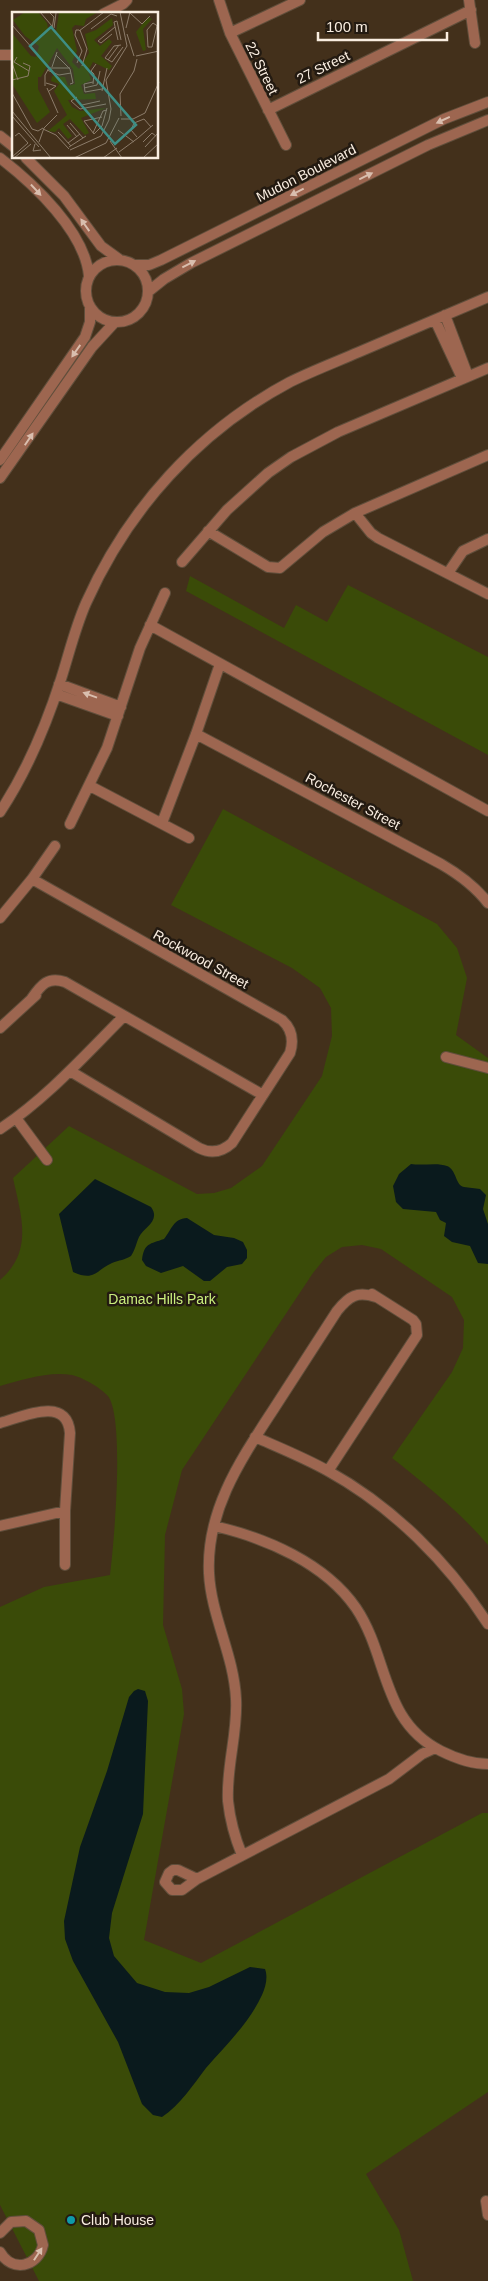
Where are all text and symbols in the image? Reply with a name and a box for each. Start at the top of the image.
scale bar [318,10,447,42]
inset map [12,12,159,159]
text: 100 m [326,18,368,35]
street label: 22 Street [242,39,282,97]
street label: 27 Street [294,47,352,87]
one-way arrow [436,116,450,124]
street label: Mudon Boulevard [253,141,359,205]
one-way arrow [359,172,373,180]
one-way arrow [30,184,42,196]
one-way arrow [290,189,304,197]
one-way arrow [80,218,90,232]
one-way arrow [182,260,196,268]
one-way arrow [71,344,81,358]
one-way arrow [24,432,34,446]
one-way arrow [83,691,98,698]
street label: Rochester Street [303,769,403,833]
street label: Rockwood Street [151,926,252,992]
park label: Damac Hills Park [108,1291,217,1307]
place label: Club House [81,2212,154,2228]
marker: Club House [65,2214,77,2226]
one-way arrow [33,2247,42,2261]

